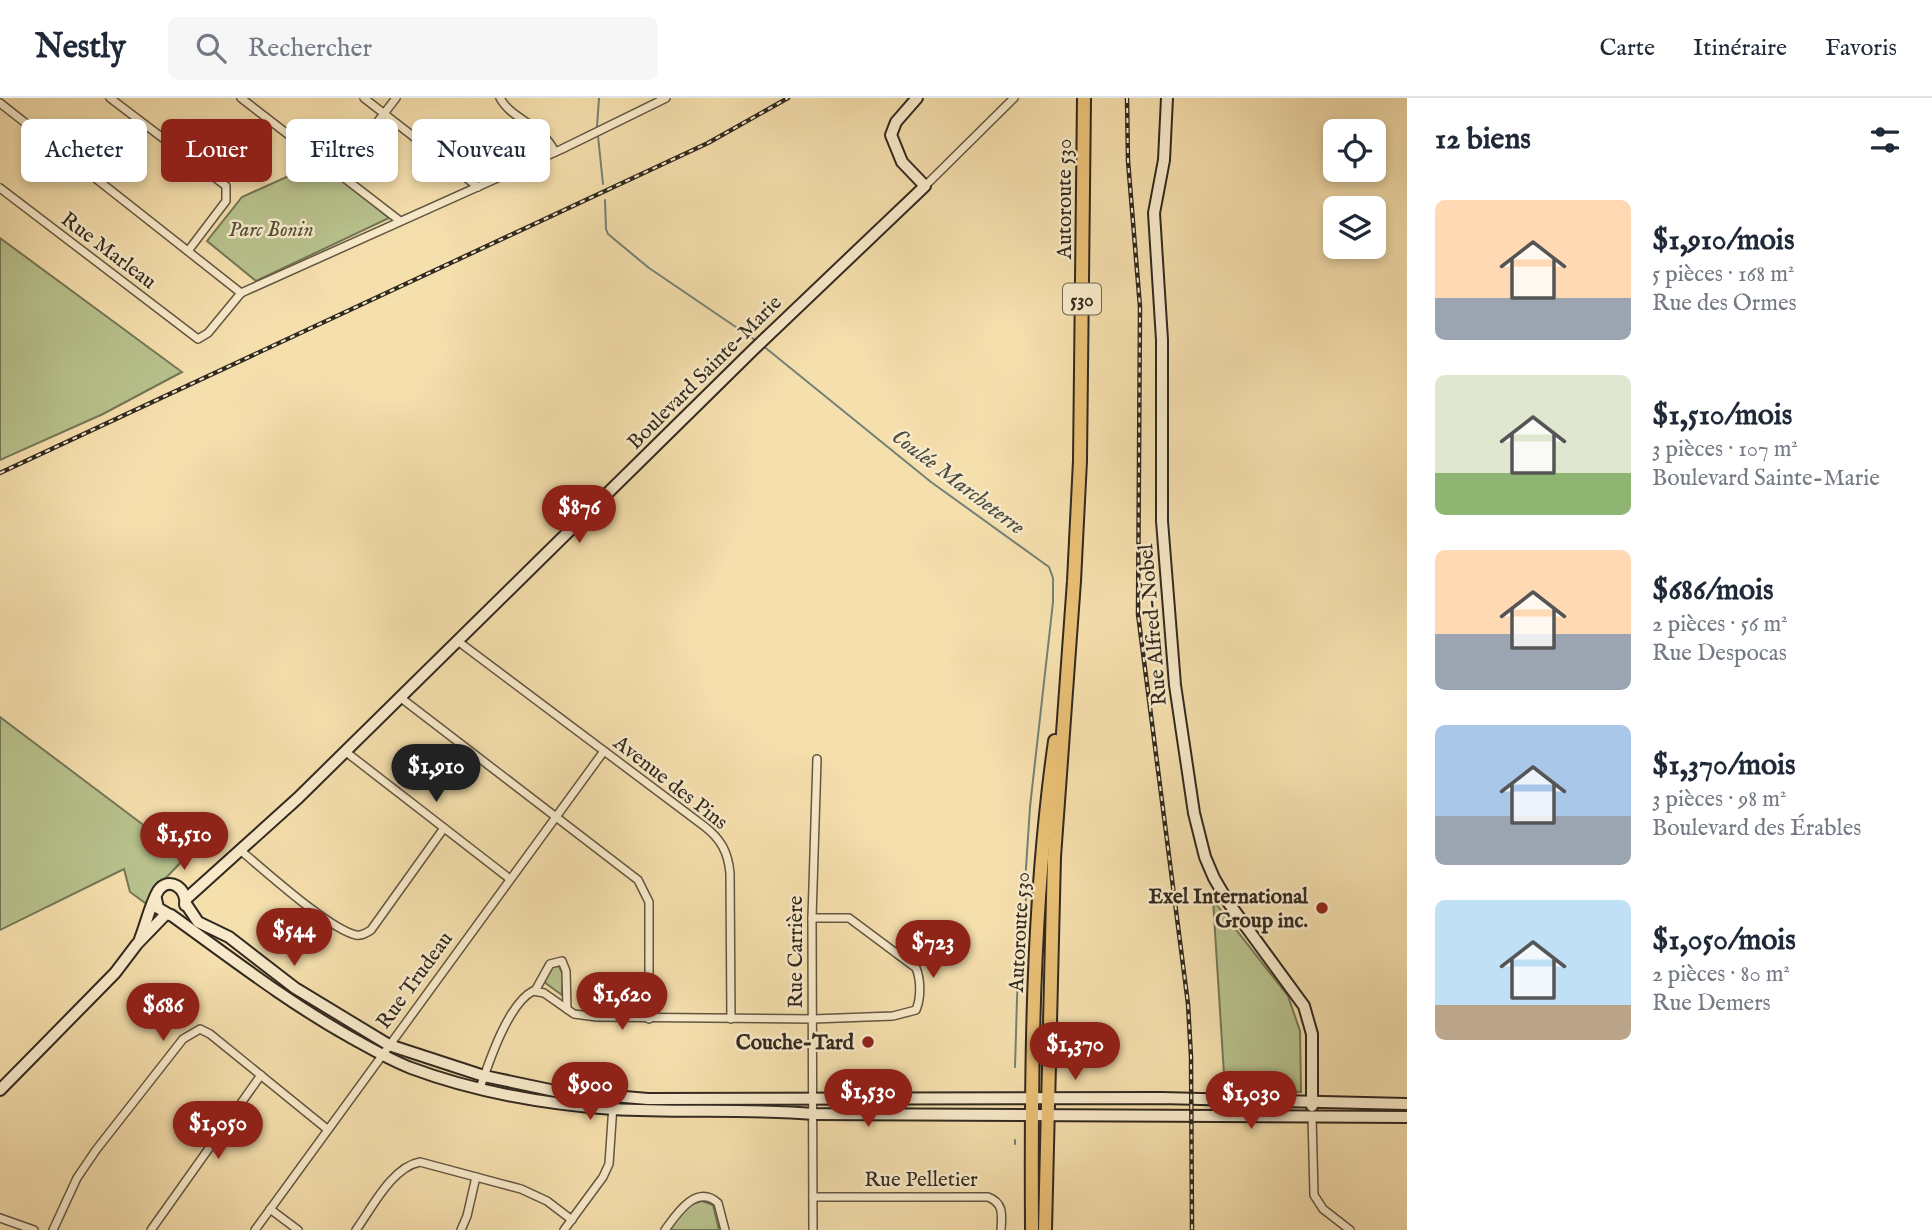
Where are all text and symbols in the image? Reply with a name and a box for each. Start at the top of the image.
search box [168,17,658,80]
text: Nestly [35,27,126,69]
icon: search [192,29,230,67]
text: Rechercher [248,32,372,65]
text: Carte [1599,33,1655,64]
text: Itinéraire [1693,33,1787,64]
text: Favoris [1825,33,1897,64]
chip: Acheter [21,119,147,182]
chip: Louer [161,119,272,182]
chip: Filtres [286,119,398,182]
chip: Nouveau [412,119,550,182]
map controls [1323,119,1386,259]
button: locate [1323,119,1386,182]
text: 12 biens [1435,121,1531,159]
icon: filters [1866,121,1904,159]
street label: Autoroute 530 [1052,139,1079,260]
button: layers [1323,196,1386,259]
street label: Rue Marleau [55,206,161,296]
park label: Parc Bonin [228,217,314,244]
text: $1,910/mois [1652,222,1794,260]
icon: home [1491,228,1575,312]
text: 5 pièces · 168 m² [1652,260,1794,289]
road number: 530 [1063,284,1101,314]
text: Rue des Ormes [1652,289,1797,318]
street label: Boulevard Sainte-Marie [622,290,788,456]
text: $1,510/mois [1652,397,1792,435]
icon: home [1491,403,1575,487]
water label: Coulée Marcheterre [886,423,1031,542]
text: 3 pièces · 107 m² [1652,435,1798,464]
text: Boulevard Sainte-Marie [1652,464,1880,493]
pin: $876 [538,486,620,545]
text: $876 [558,493,600,522]
street label: Rue Alfred-Nobel [1133,543,1174,707]
text: $686/mois [1652,572,1774,610]
icon: home [1491,578,1575,662]
text: 2 pièces · 56 m² [1652,610,1788,639]
text: Rue Despocas [1652,639,1787,668]
street label: Avenue des Pins [607,729,733,836]
pin: $1,910 [379,744,493,804]
text: $1,370/mois [1652,747,1796,785]
text: $1,910 [407,752,465,781]
icon: home [1491,753,1575,837]
text: 3 pièces · 98 m² [1652,785,1787,814]
pin: $1,510 [127,812,241,872]
text: Boulevard des Érables [1652,814,1861,843]
text: $1,510 [156,820,212,849]
street label: Autoroute 530 [1004,871,1037,994]
place label: Exel International Group inc. [1148,884,1309,935]
street label: Rue Carrière [783,895,810,1009]
marker: Exel International Group inc. [1314,900,1330,916]
pin: $544 [253,908,335,968]
text: $544 [272,916,316,945]
pin: $723 [892,920,974,980]
text: $1,050/mois [1652,922,1796,960]
street label: Rue Trudeau [371,927,460,1035]
text: $723 [912,928,954,957]
icon: home [1491,928,1575,1012]
text: 2 pièces · 80 m² [1652,960,1790,989]
pin: $1,620 [565,972,679,1032]
text: $1,620 [592,980,652,1009]
pin: $686 [122,984,204,1043]
text: Rue Demers [1652,989,1771,1018]
text: $686 [142,991,184,1020]
pin: $1,370 [1018,1023,1132,1082]
place label: Couche-Tard [736,1030,855,1057]
text: $1,370 [1046,1030,1104,1059]
marker: Couche-Tard [860,1034,876,1050]
pin: $900 [549,1062,631,1122]
text: $900 [567,1070,613,1099]
pin: $1,530 [811,1070,925,1129]
pin: $1,030 [1194,1072,1308,1131]
text: $1,530 [840,1077,896,1106]
text: $1,030 [1222,1079,1280,1108]
pin: $1,050 [161,1102,275,1161]
text: $1,050 [189,1109,247,1138]
street label: Rue Pelletier [864,1167,978,1194]

